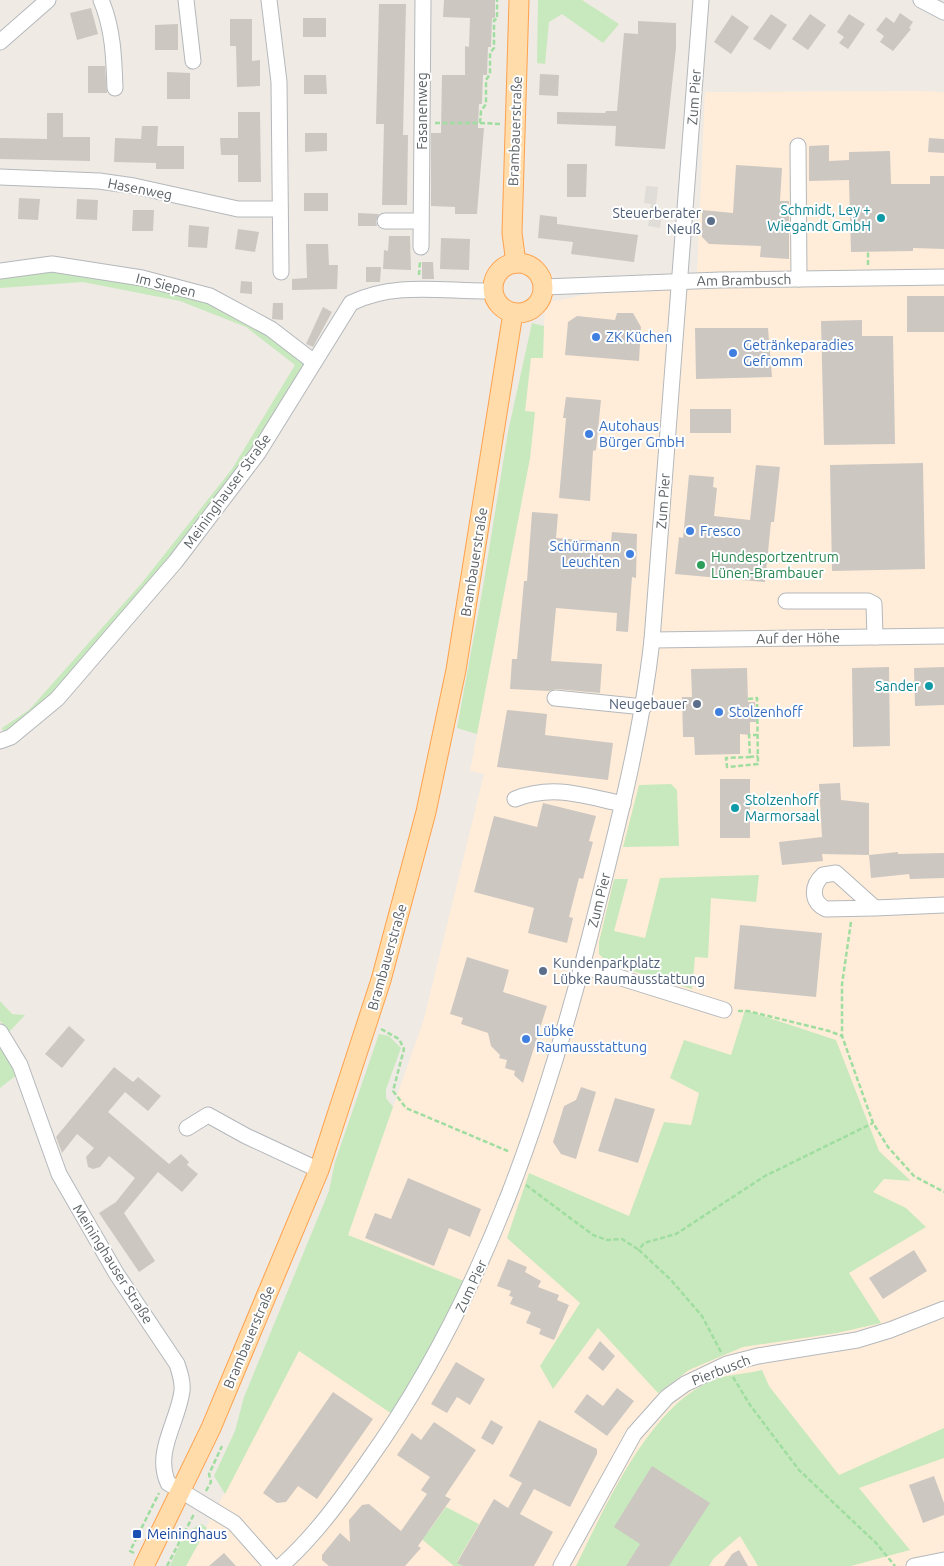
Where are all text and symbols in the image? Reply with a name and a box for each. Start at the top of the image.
street label: Zum Pier [684,68,704,125]
street label: Fasanenweg [414,72,430,150]
street label: Brambauerstraße [505,76,525,186]
street label: Hasenweg [106,175,174,203]
place label: Schmidt, Ley + Wiegandt GmbH [767,202,871,234]
place label: Steuerberater Neuß [613,205,702,237]
marker: Schmidt, Ley + Wiegandt GmbH [875,212,887,224]
marker: Steuerberater Neuß [705,215,717,227]
street label: Im Siepen [134,270,198,300]
street label: Am Brambusch [697,271,791,289]
place label: ZK Küchen [606,329,672,345]
marker: ZK Küchen [590,331,602,343]
place label: Getränkeparadies Gefromm [743,337,854,369]
marker: Getränkeparadies Gefromm [727,347,739,359]
place label: Autohaus Bürger GmbH [599,418,685,450]
marker: Autohaus Bürger GmbH [583,428,595,440]
street label: Meininghauser Straße [180,431,274,551]
street label: Zum Pier [653,472,673,529]
street label: Brambauerstraße [457,506,491,618]
place label: Fresco [700,523,741,539]
marker: Fresco [684,525,696,537]
place label: Schürmann Leuchten [550,538,620,570]
marker: Schürmann Leuchten [624,548,636,560]
place label: Hundesportzentrum Lünen-Brambauer [711,549,839,581]
marker: Hundesportzentrum Lünen-Brambauer [695,559,707,571]
street label: Auf der Höhe [756,629,840,647]
place label: Sander [875,678,920,694]
marker: Sander [923,680,935,692]
place label: Neugebauer [609,696,688,712]
marker: Neugebauer [691,698,703,710]
place label: Stolzenhoff [729,704,803,720]
marker: Stolzenhoff [713,706,725,718]
place label: Stolzenhoff Marmorsaal [745,792,820,824]
marker: Stolzenhoff Marmorsaal [729,802,741,814]
street label: Zum Pier [584,870,614,929]
street label: Brambauerstraße [364,902,410,1012]
place label: Kundenparkplatz Lübke Raumausstattung [553,955,705,987]
marker: Kundenparkplatz Lübke Raumausstattung [537,965,549,977]
place label: Lübke Raumausstattung [536,1023,647,1055]
marker: Lübke Raumausstattung [520,1033,532,1045]
street label: Meininghauser Straße [70,1201,156,1327]
street label: Zum Pier [452,1257,490,1315]
street label: Brambauerstraße [220,1283,278,1391]
street label: Pierbusch [689,1351,753,1389]
place label: Meininghaus [147,1526,227,1542]
marker: Meininghaus [131,1528,143,1540]

